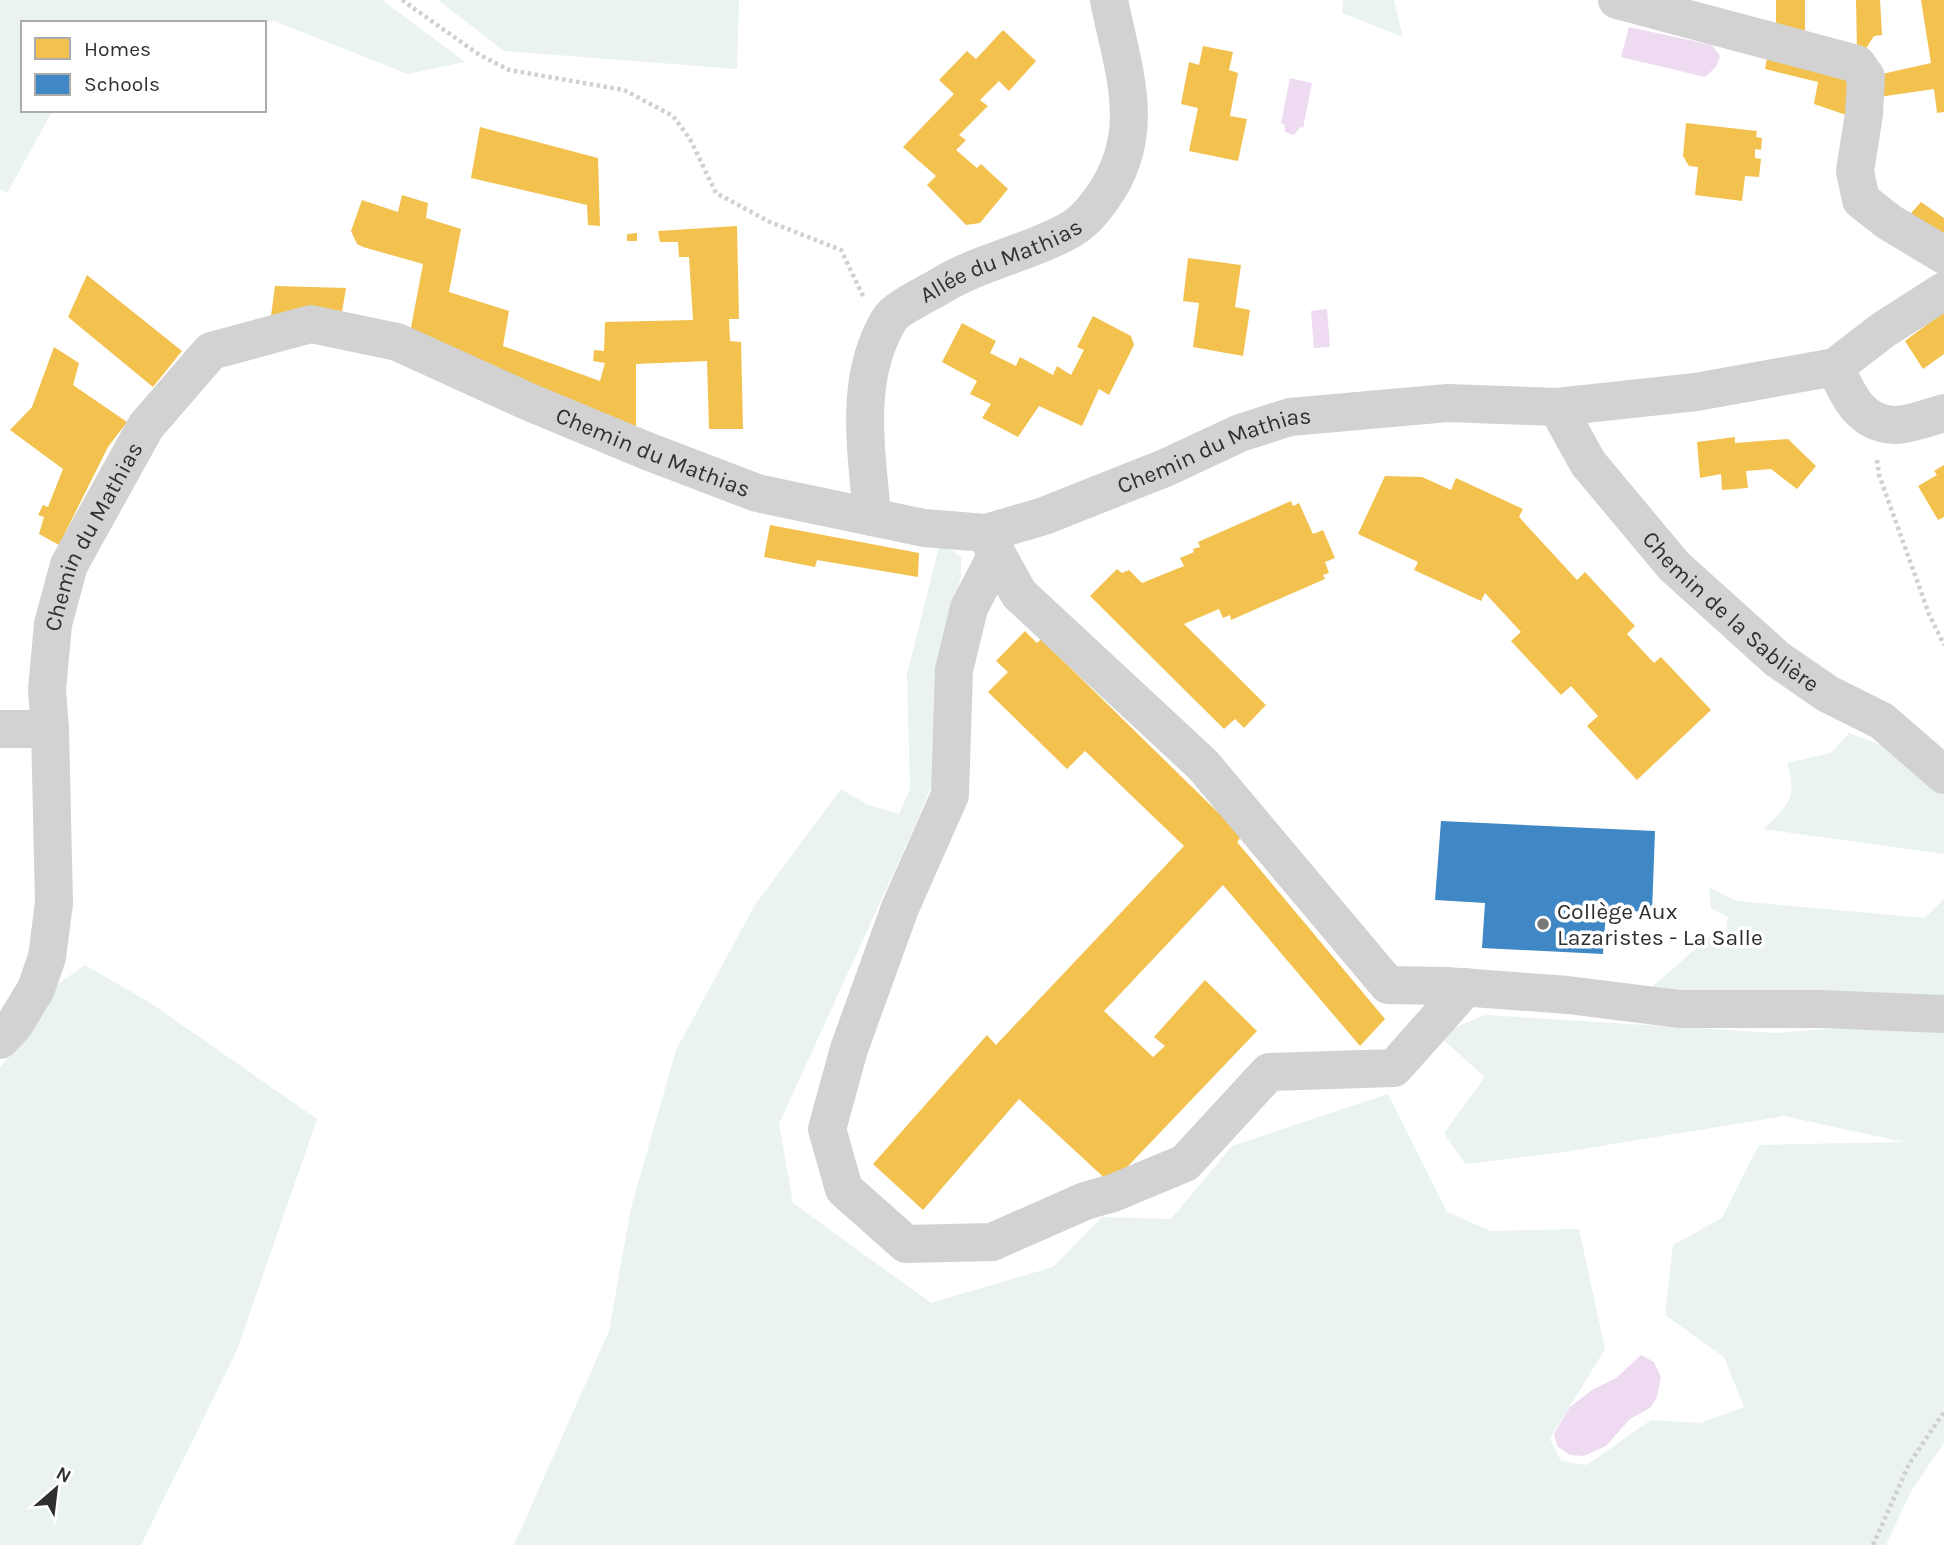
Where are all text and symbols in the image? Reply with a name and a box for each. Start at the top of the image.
legend [21,21,266,112]
text: Homes [84,37,151,61]
text: Schools [84,72,160,96]
street label: Allée du Mathias [915,213,1087,308]
street label: Chemin du Mathias [552,401,754,503]
street label: Chemin du Mathias [1113,402,1312,499]
street label: Chemin du Mathias [38,437,148,634]
street label: Chemin de la Sablière [1637,526,1824,697]
place label: Collège Aux Lazaristes - La Salle [1557,898,1763,951]
marker: Collège Aux Lazaristes - La Salle [1535,916,1551,932]
north arrow [21,1454,91,1524]
text: N [52,1462,75,1488]

